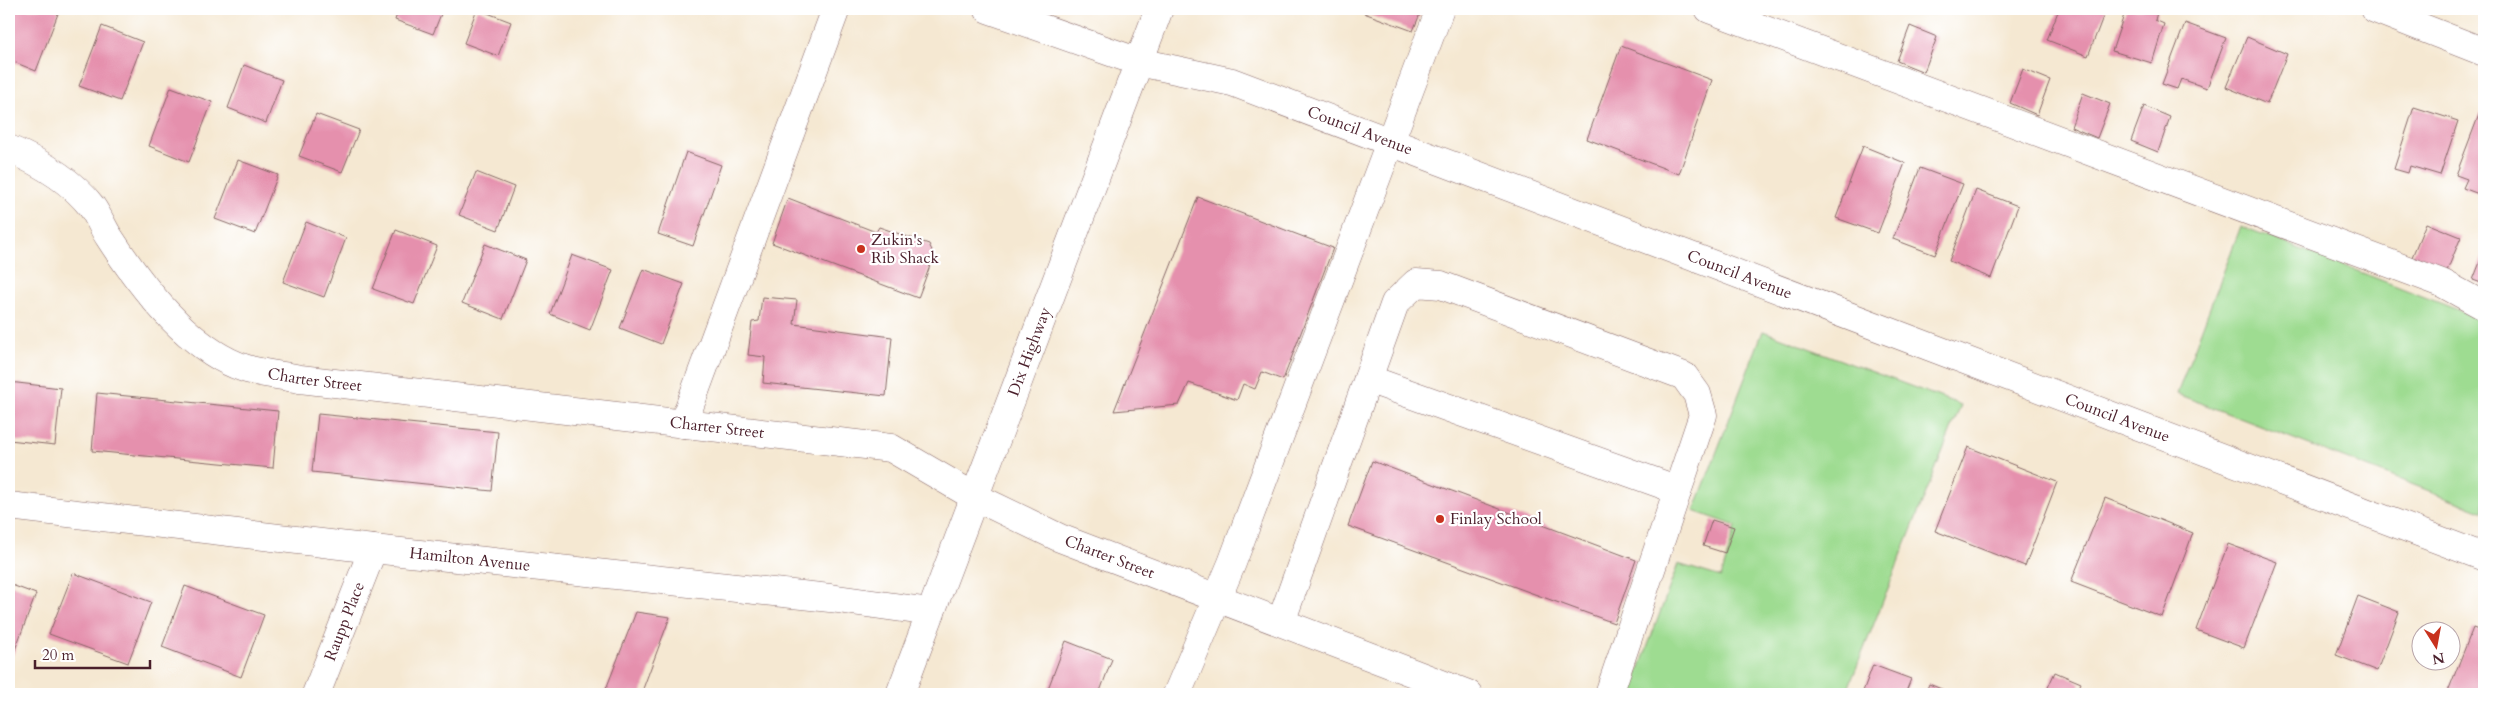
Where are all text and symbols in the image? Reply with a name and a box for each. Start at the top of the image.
street label: Council Avenue [1304,101,1416,160]
place label: Zukin's Rib Shack [871,229,939,269]
marker: Zukin's Rib Shack [855,243,867,255]
street label: Council Avenue [1684,245,1795,304]
street label: Dix Highway [1003,303,1056,399]
street label: Charter Street [266,363,363,397]
street label: Council Avenue [2062,388,2173,448]
street label: Charter Street [669,411,765,444]
place label: Finlay School [1450,508,1542,530]
marker: Finlay School [1434,513,1446,525]
street label: Charter Street [1061,530,1158,584]
street label: Hamilton Avenue [408,542,531,577]
street label: Raupp Place [319,579,370,664]
north arrow [2410,620,2460,670]
scale bar [35,638,150,670]
text: 20 m [42,645,74,665]
text: N [2431,648,2446,669]

